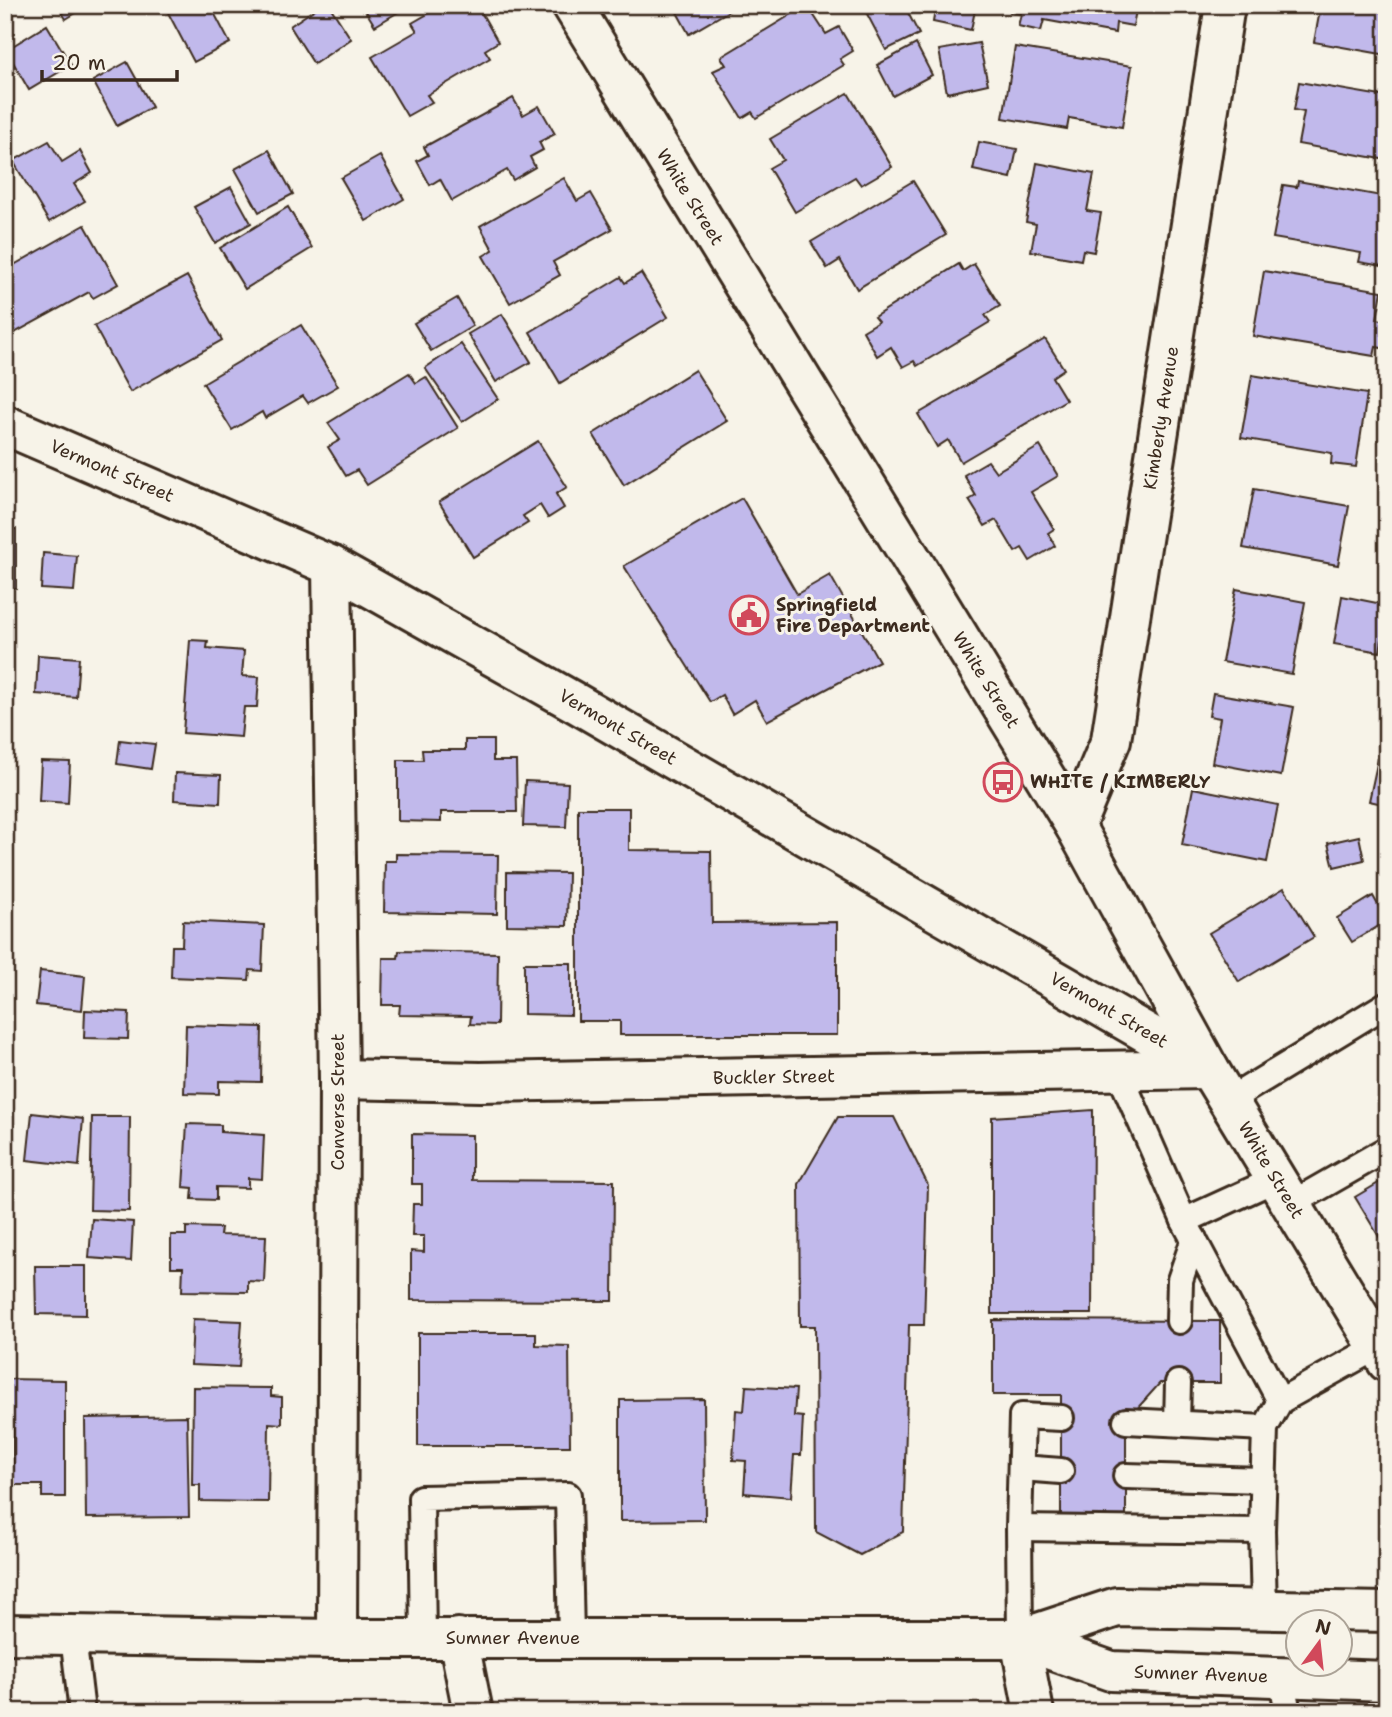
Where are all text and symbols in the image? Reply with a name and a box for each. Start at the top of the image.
scale bar [42,38,177,82]
text: 20 m [52,49,106,77]
street label: White Street [651,144,729,250]
street label: Kimberly Avenue [1138,344,1184,492]
street label: Vermont Street [46,434,178,508]
place label: Springfield Fire Department [776,593,930,638]
public building icon: Springfield Fire Department [728,594,770,636]
street label: White Street [947,627,1025,733]
street label: Vermont Street [555,683,682,771]
bus stop icon: WHITE / KIMBERLY [982,761,1024,803]
place label: WHITE / KIMBERLY [1030,770,1210,794]
street label: Vermont Street [1046,966,1173,1054]
street label: Converse Street [326,1033,350,1171]
street label: Buckler Street [713,1064,835,1090]
street label: White Street [1233,1117,1310,1223]
north arrow [1284,1608,1354,1678]
text: N [1313,1613,1334,1641]
street label: Sumner Avenue [446,1626,580,1650]
street label: Sumner Avenue [1133,1660,1269,1688]

